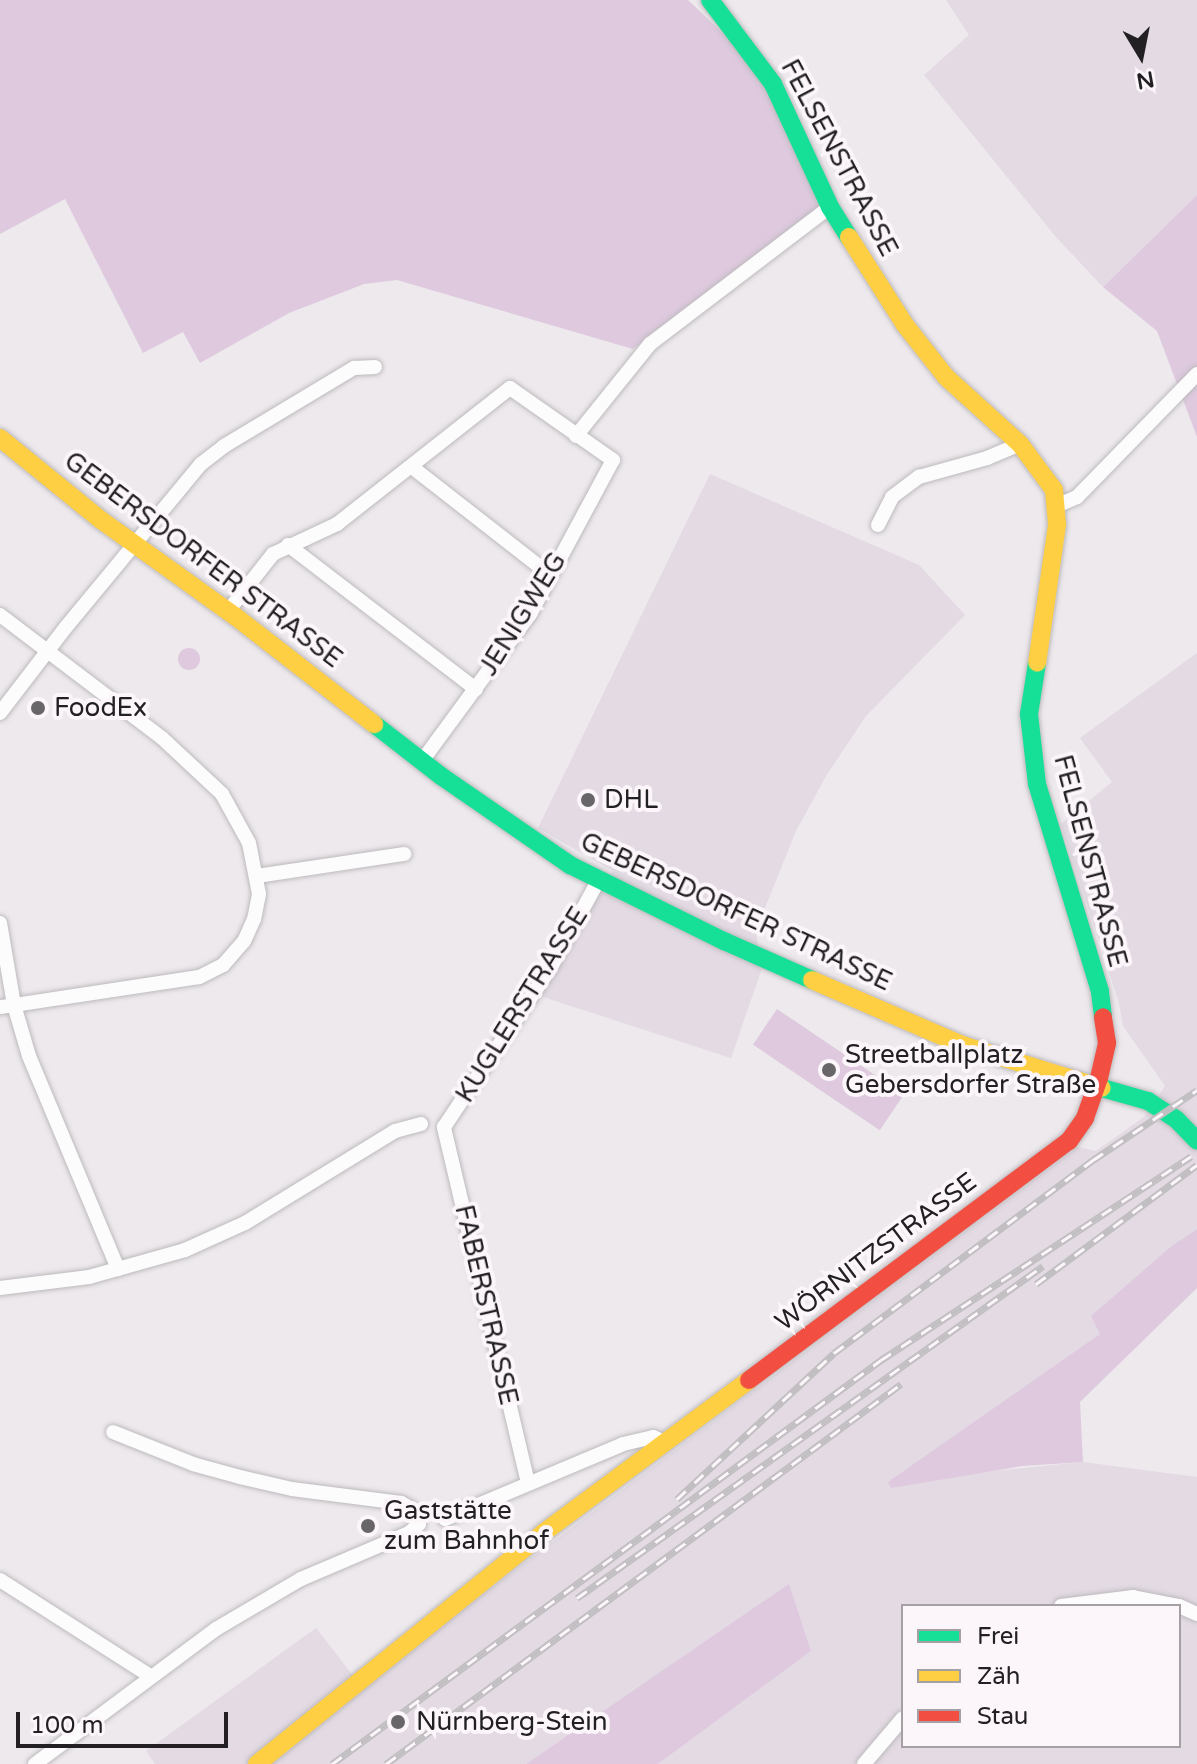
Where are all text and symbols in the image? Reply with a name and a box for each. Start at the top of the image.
north arrow [1101,16,1181,96]
street label: FELSENSTRASSE [774,54,904,262]
text: N [1134,65,1156,94]
street label: GEBERSDORFER STRASSE [58,445,348,675]
street label: JENIGWEG [473,547,573,681]
place label: FoodEx [54,692,147,724]
marker: FoodEx [29,699,47,717]
street label: FELSENSTRASSE [1047,752,1133,970]
place label: DHL [604,784,658,816]
marker: DHL [579,791,597,809]
street label: GEBERSDORFER STRASSE [575,826,897,998]
street label: KUGLERSTRASSE [449,902,595,1108]
place label: Streetballplatz Gebersdorfer Straße [845,1039,1096,1100]
marker: Streetballplatz Gebersdorfer Straße [820,1061,838,1079]
street label: WÖRNITZSTRASSE [769,1166,983,1338]
street label: FABERSTRASSE [448,1202,524,1408]
place label: Gaststätte zum Bahnhof [384,1495,549,1556]
marker: Gaststätte zum Bahnhof [359,1517,377,1535]
legend [901,1604,1181,1748]
text: Frei [977,1622,1019,1651]
text: Zäh [977,1662,1020,1691]
scale bar [20,1696,232,1746]
text: Stau [977,1702,1028,1731]
place label: Nürnberg-Stein [416,1706,608,1738]
text: 100 m [30,1711,104,1740]
marker: Nürnberg-Stein [387,1711,409,1733]

